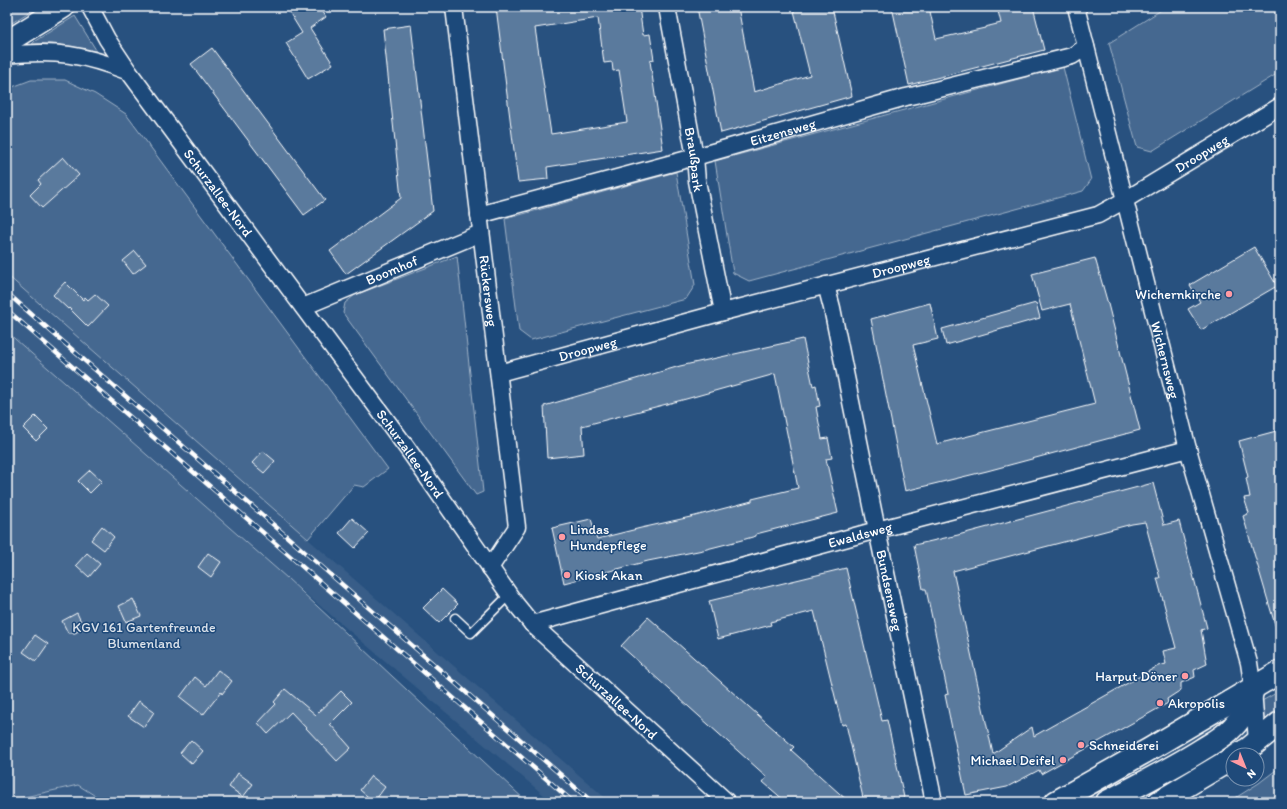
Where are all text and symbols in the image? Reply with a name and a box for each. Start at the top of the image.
street label: Eitzensweg [748,115,818,150]
street label: Braußpark [681,126,707,194]
street label: Droopweg [1172,131,1232,177]
street label: Schurzallee-Nord [180,146,256,241]
street label: Droopweg [870,251,933,282]
street label: Boomhof [363,252,421,289]
street label: Rückersweg [475,254,501,328]
place label: Wichernkirche [1135,286,1221,303]
marker: Wichernkirche [1224,289,1234,299]
street label: Wichernsweg [1147,320,1183,401]
street label: Droopweg [557,333,620,365]
street label: Schurzallee-Nord [372,406,448,502]
street label: Ewaldsweg [826,518,895,552]
place label: Lindas Hundepflege [570,521,647,554]
marker: Lindas Hundepflege [557,532,567,542]
street label: Bundsensweg [872,548,906,634]
place label: Kiosk Akan [575,567,643,584]
marker: Kiosk Akan [562,570,572,580]
park label: KGV 161 Gartenfreunde Blumenland [72,619,216,652]
street label: Schurzallee-Nord [572,660,661,744]
place label: Harput Döner [1095,668,1178,685]
marker: Harput Döner [1180,671,1190,681]
place label: Akropolis [1168,695,1225,712]
marker: Akropolis [1155,698,1165,708]
place label: Schneiderei [1089,737,1159,754]
marker: Schneiderei [1076,740,1086,750]
north arrow [1225,747,1265,787]
place label: Michael Deifel [970,752,1055,769]
marker: Michael Deifel [1058,755,1068,765]
text: N [1244,767,1259,781]

